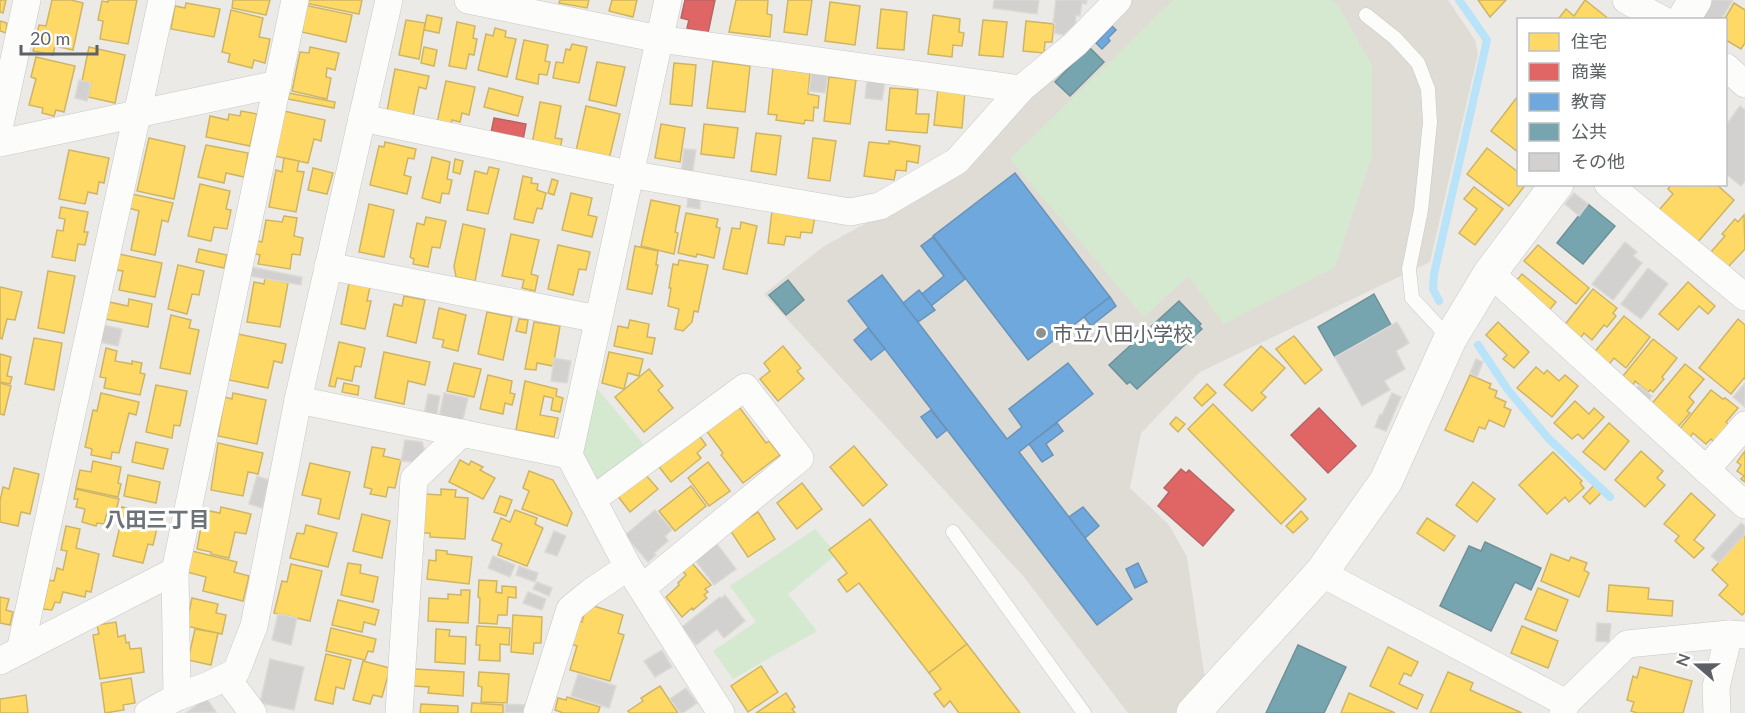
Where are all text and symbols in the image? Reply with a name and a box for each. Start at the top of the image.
scale bar [21,18,98,56]
legend [1517,18,1727,186]
text: 20 m [30,27,70,49]
text: 住宅 [1571,30,1607,52]
text: 商業 [1571,60,1607,82]
text: 教育 [1571,90,1607,112]
text: 公共 [1571,120,1607,142]
text: その他 [1571,150,1625,172]
place label: 市立八田小学校 [1053,321,1193,345]
marker: 市立八田小学校 [1034,326,1048,340]
district label: 八田三丁目 [105,506,210,531]
north arrow [1667,635,1727,695]
text: N [1671,651,1693,669]

